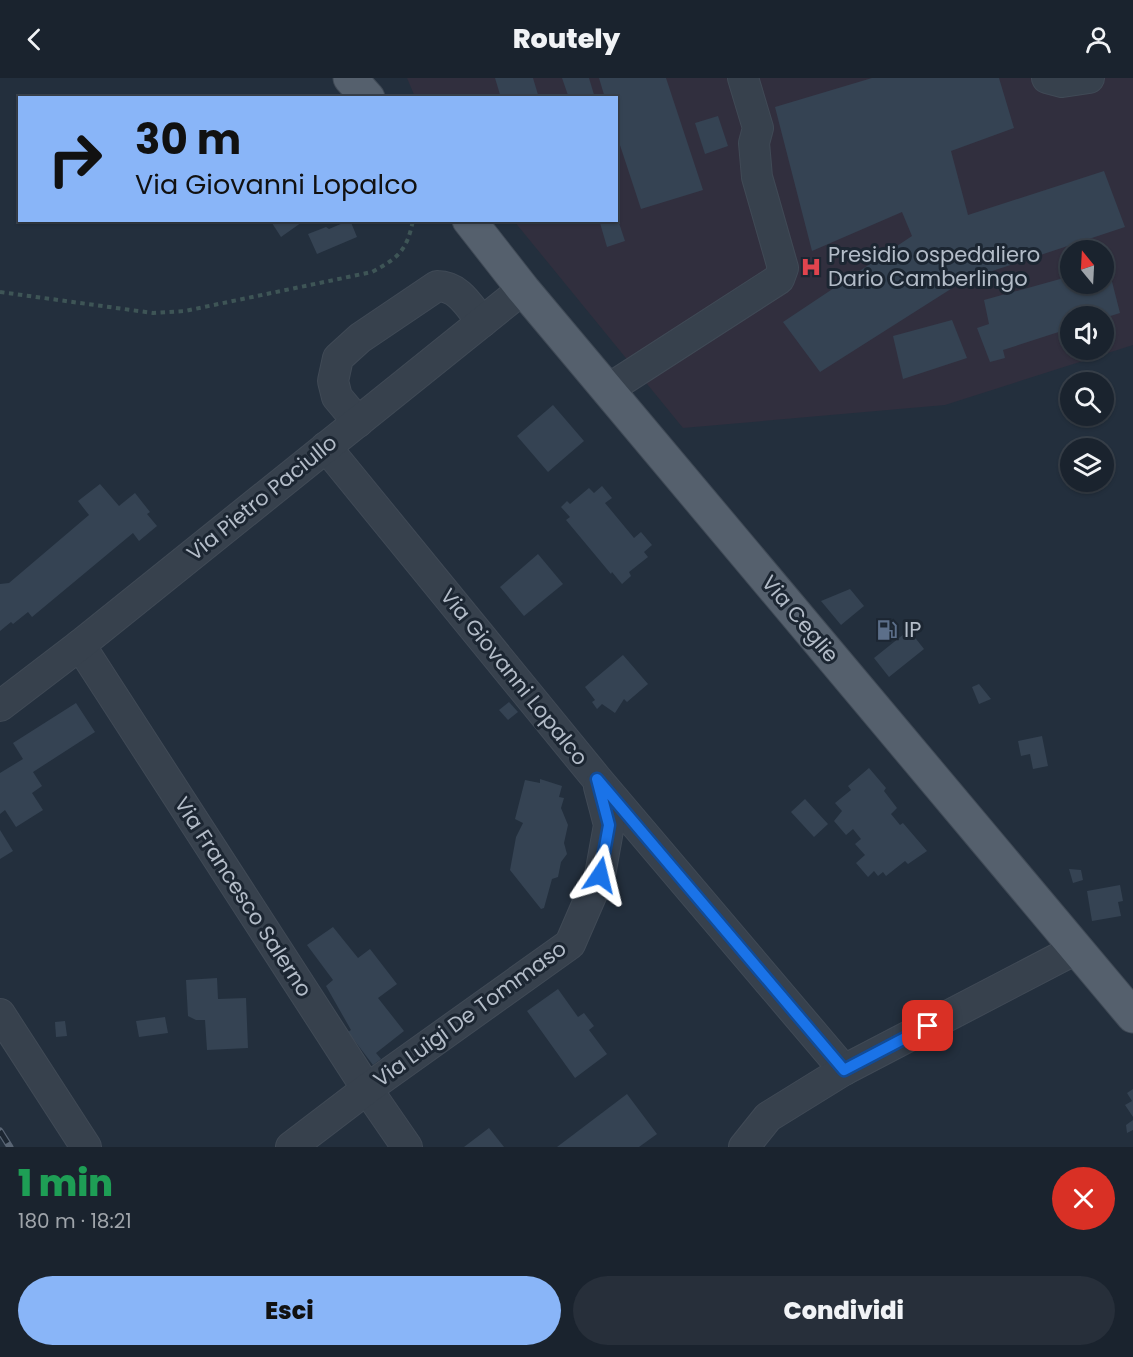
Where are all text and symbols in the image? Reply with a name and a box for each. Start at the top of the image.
text: Routely [513,20,620,57]
icon: back [18,23,51,56]
icon: person [1082,23,1115,56]
text: 30 m [135,110,241,169]
icon: right [36,120,114,198]
text: Via Giovanni Lopalco [135,166,418,203]
place label: Presidio ospedaliero Dario Camberlingo [828,240,1040,293]
north arrow [1060,240,1114,294]
map controls [1060,240,1114,492]
hospital icon: Presidio ospedaliero Dario Camberlingo [799,255,823,279]
button: sound [1060,306,1114,360]
button: search [1060,372,1114,426]
street label: Via Pietro Paciullo [180,428,343,567]
button: layers [1060,438,1114,492]
street label: Via Ceglie [755,569,846,669]
street label: Via Giovanni Lopalco [434,582,595,771]
place label: IP [904,615,921,644]
fuel station icon: IP [875,618,899,642]
street label: Via Francesco Salerno [168,791,319,1002]
position arrow [568,843,632,907]
street label: Via Luigi De Tommaso [367,934,572,1093]
pin [902,1000,953,1051]
icon: arrive [911,1009,944,1042]
text: 1 min [18,1158,113,1209]
button: close [1052,1167,1115,1230]
text: 180 m · 18:21 [18,1207,132,1235]
button: Esci [18,1276,561,1345]
button: Condividi [573,1276,1115,1345]

